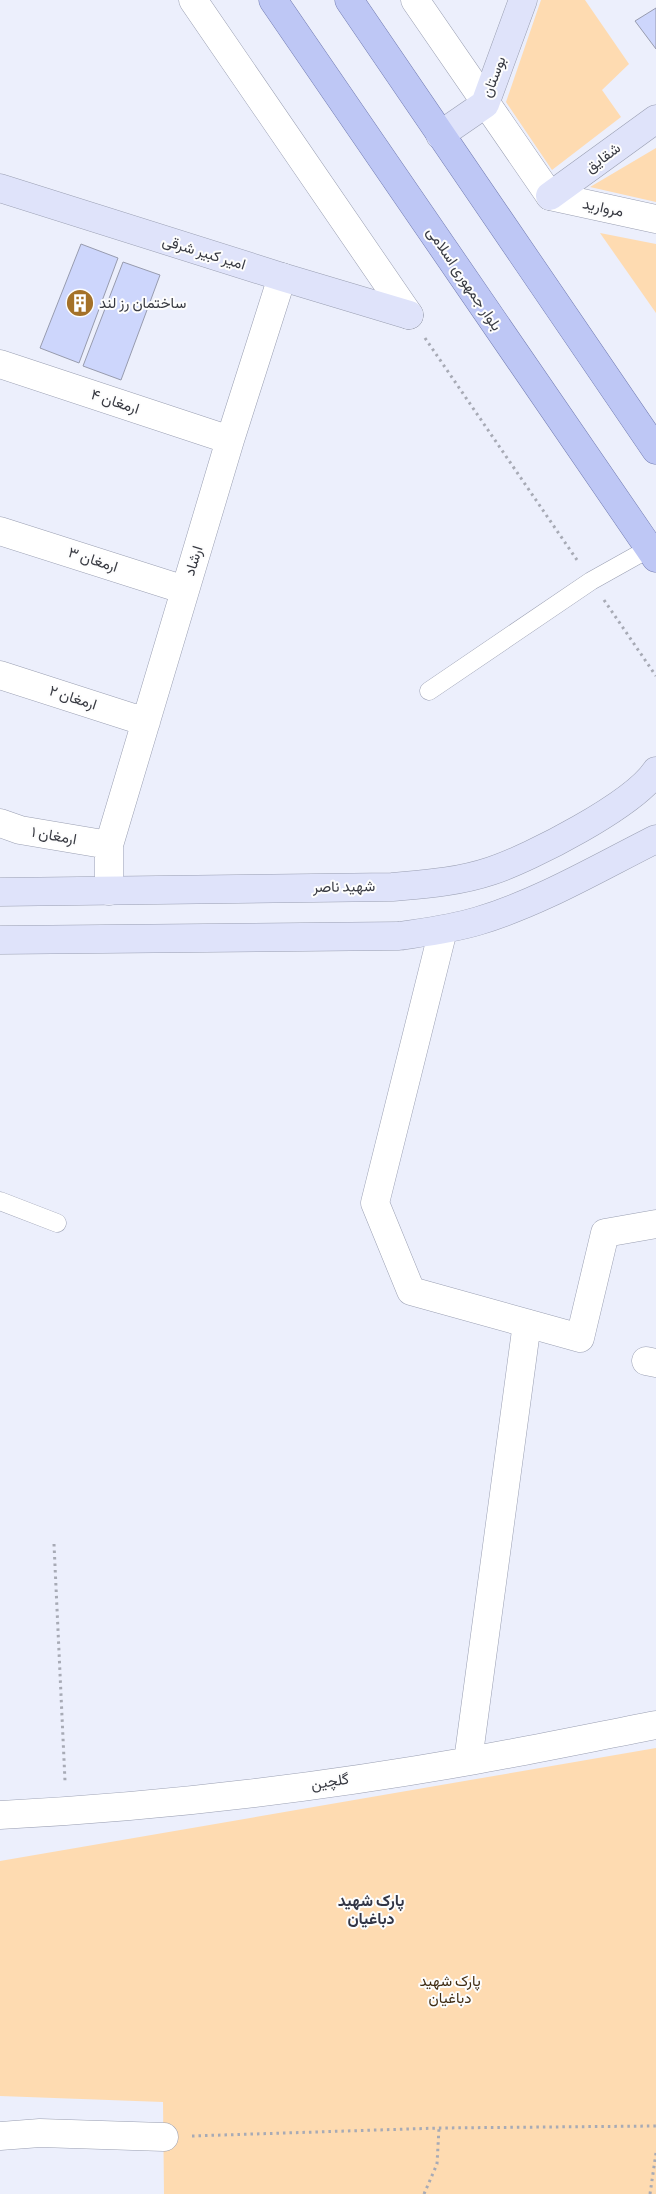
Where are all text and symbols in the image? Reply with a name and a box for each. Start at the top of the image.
street label: بوستان [477,53,511,101]
street label: شقایق [581,138,625,178]
street label: مروارید [581,193,625,223]
street label: بلوار جمهوری اسلامی [421,223,507,335]
street label: امیر کبیر شرقی [160,230,248,276]
building icon: ساختمان رز لند [65,288,95,318]
place label: ساختمان رز لند [99,293,186,314]
street label: ارمغان ۴ [88,384,142,420]
street label: ارمغان ۳ [66,542,120,578]
street label: ارشاد [180,543,208,579]
street label: ارمغان ۲ [46,680,100,716]
street label: ارمغان ۱ [30,822,78,850]
street label: شهید ناصر [312,876,375,898]
street label: گلچین [309,1769,351,1795]
district label: پارک شهید دباغیان [338,1890,404,1930]
park label: پارک شهید دباغیان [419,1971,481,2009]

